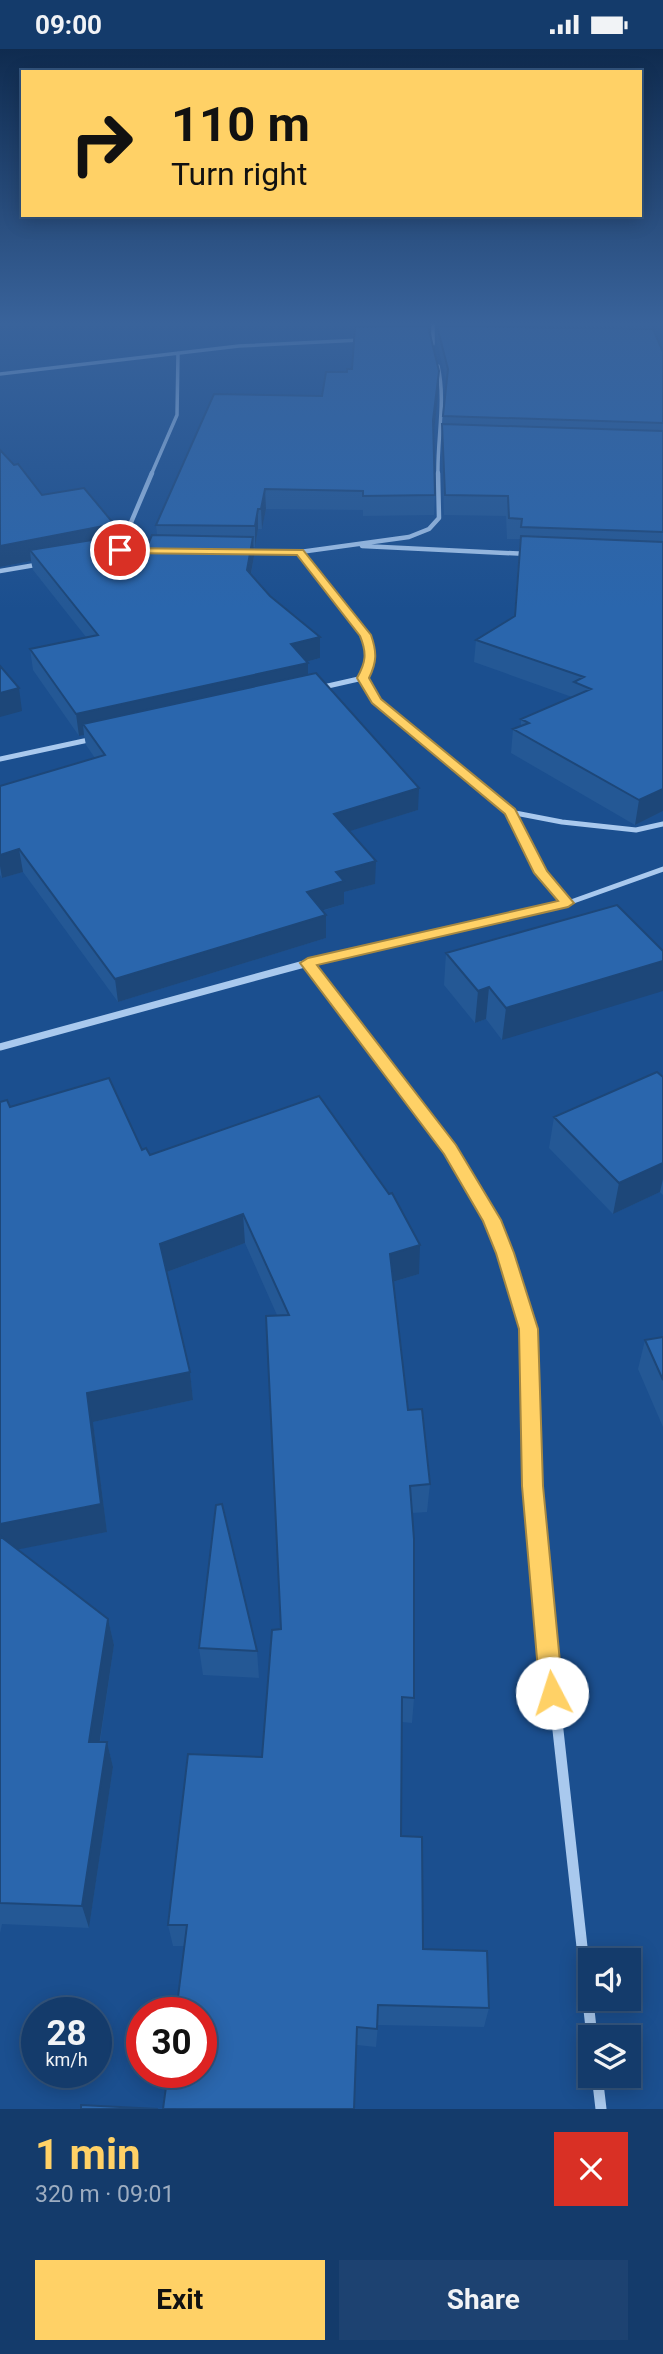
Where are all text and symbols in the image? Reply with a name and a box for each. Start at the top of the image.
text: 09:00 [35,10,102,40]
text: 110 m [171,96,310,153]
icon: right [56,98,147,189]
text: Turn right [171,155,307,193]
pin [90,520,150,580]
icon: arrive [101,531,139,569]
position arrow [515,1656,589,1730]
map controls [578,1948,641,2088]
button: sound [578,1948,641,2011]
speed limit sign: 30 [126,1997,217,2088]
text: 28 [46,2013,87,2054]
button: layers [578,2025,641,2088]
text: km/h [45,2049,88,2070]
text: 1 min [35,2130,141,2179]
button: close [554,2132,628,2206]
text: 320 m · 09:01 [35,2181,174,2208]
button: Exit [35,2260,325,2340]
button: Share [339,2260,628,2340]

